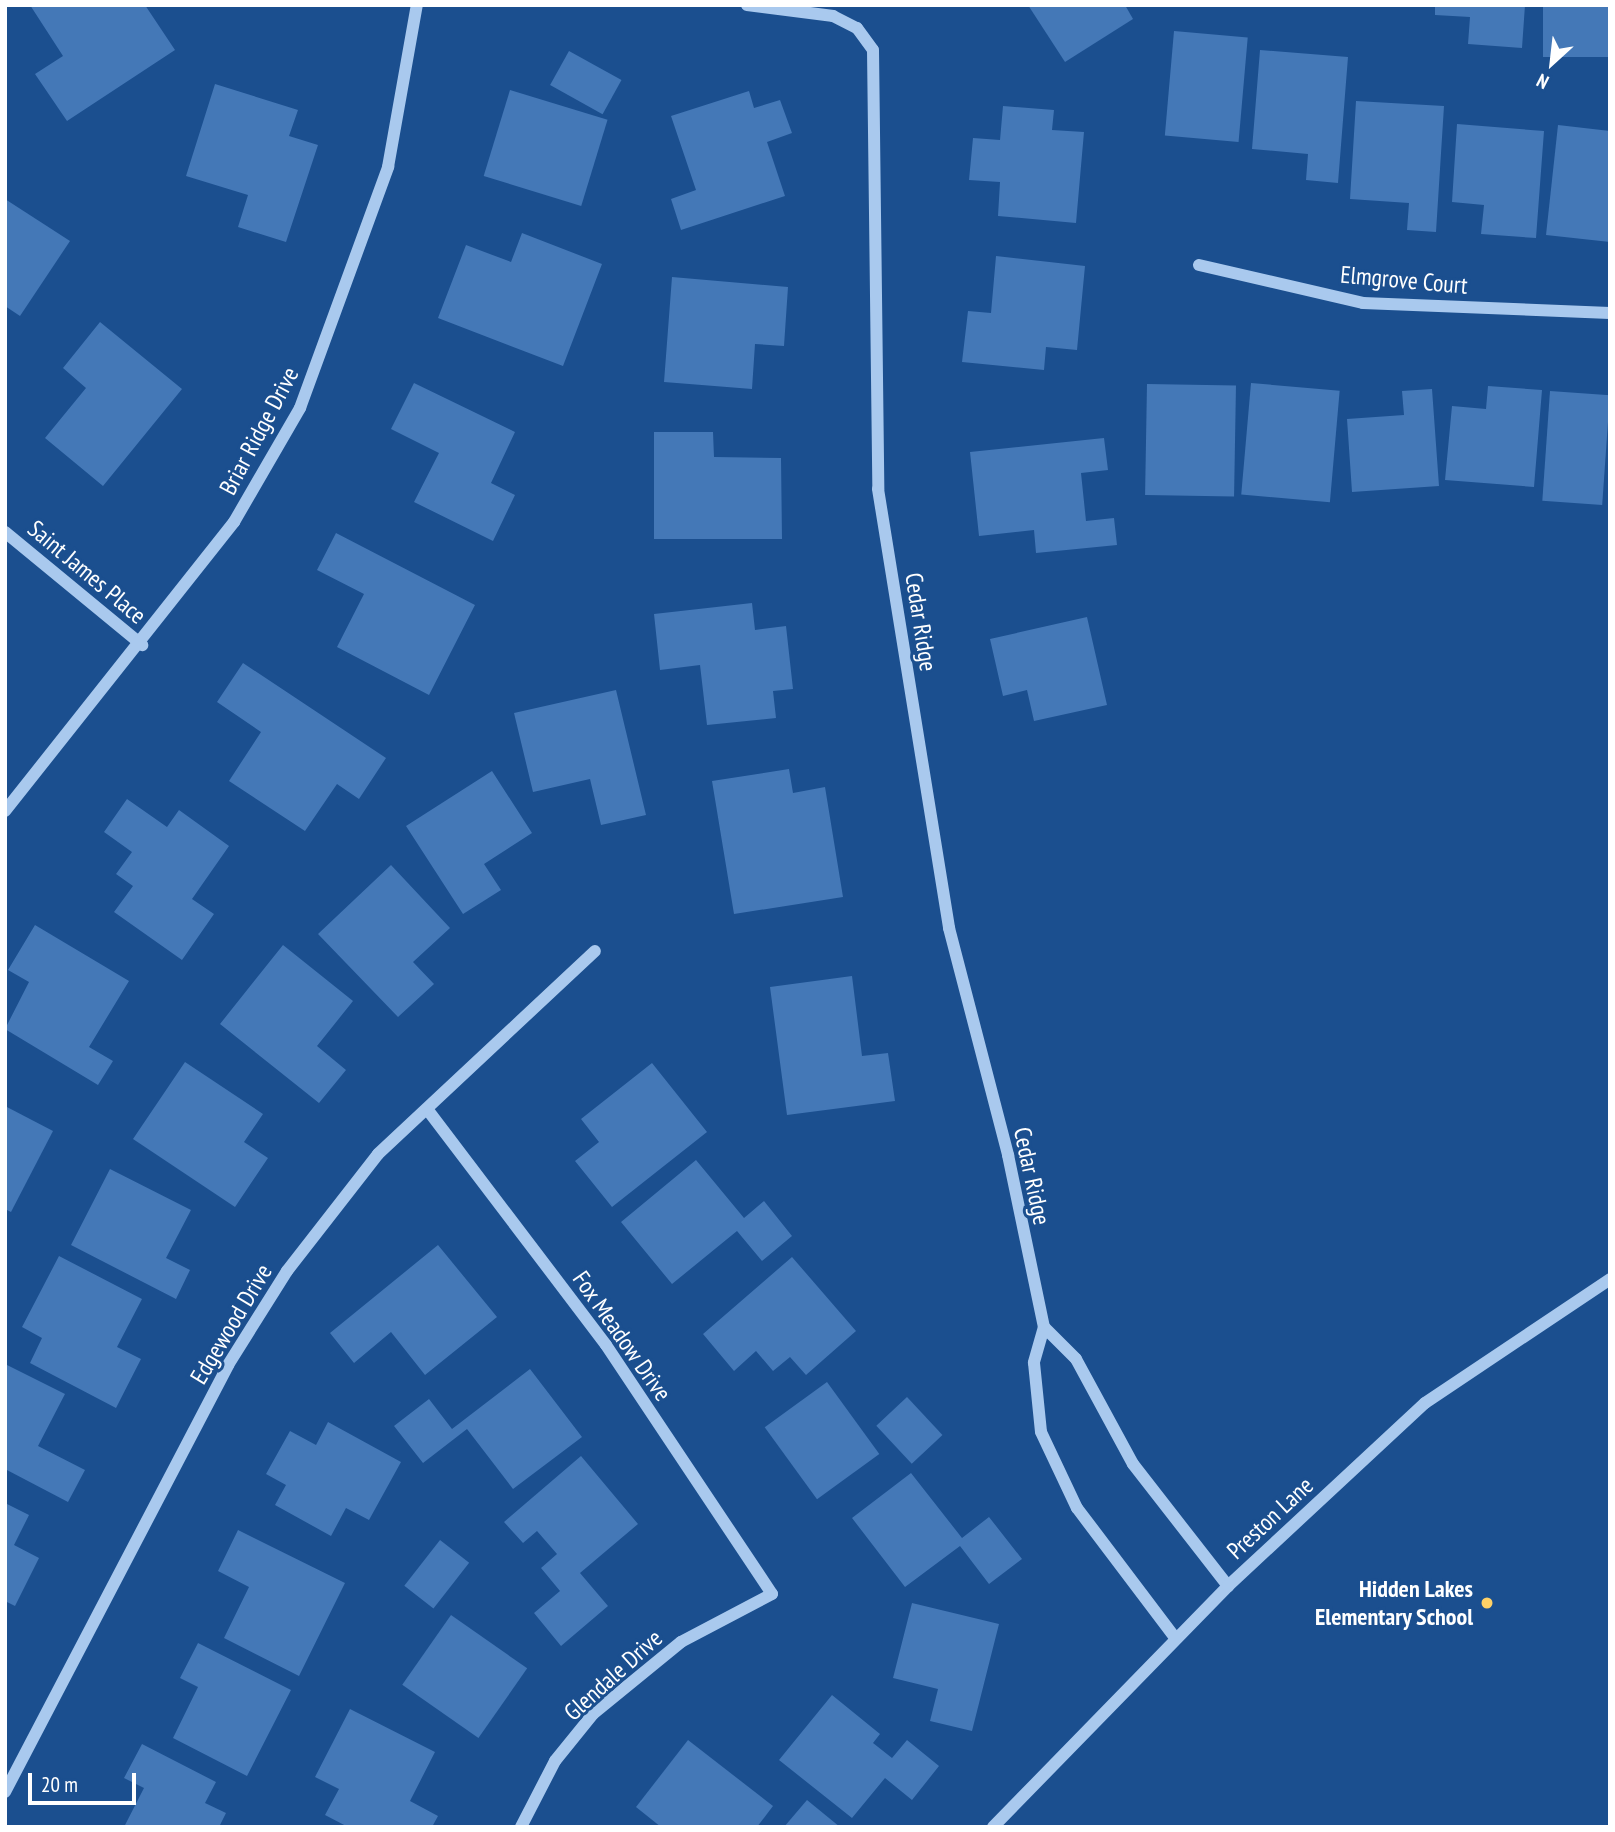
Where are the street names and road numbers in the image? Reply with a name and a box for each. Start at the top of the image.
street label: Elmgrove Court [1339,260,1469,300]
street label: Briar Ridge Drive [213,362,305,500]
street label: Saint James Place [22,514,152,630]
street label: Cedar Ridge [899,571,943,673]
street label: Cedar Ridge [1008,1124,1056,1228]
street label: Edgewood Drive [184,1259,278,1389]
street label: Fox Meadow Drive [566,1265,678,1407]
street label: Preston Lane [1221,1471,1319,1565]
street label: Glendale Drive [558,1623,668,1727]

